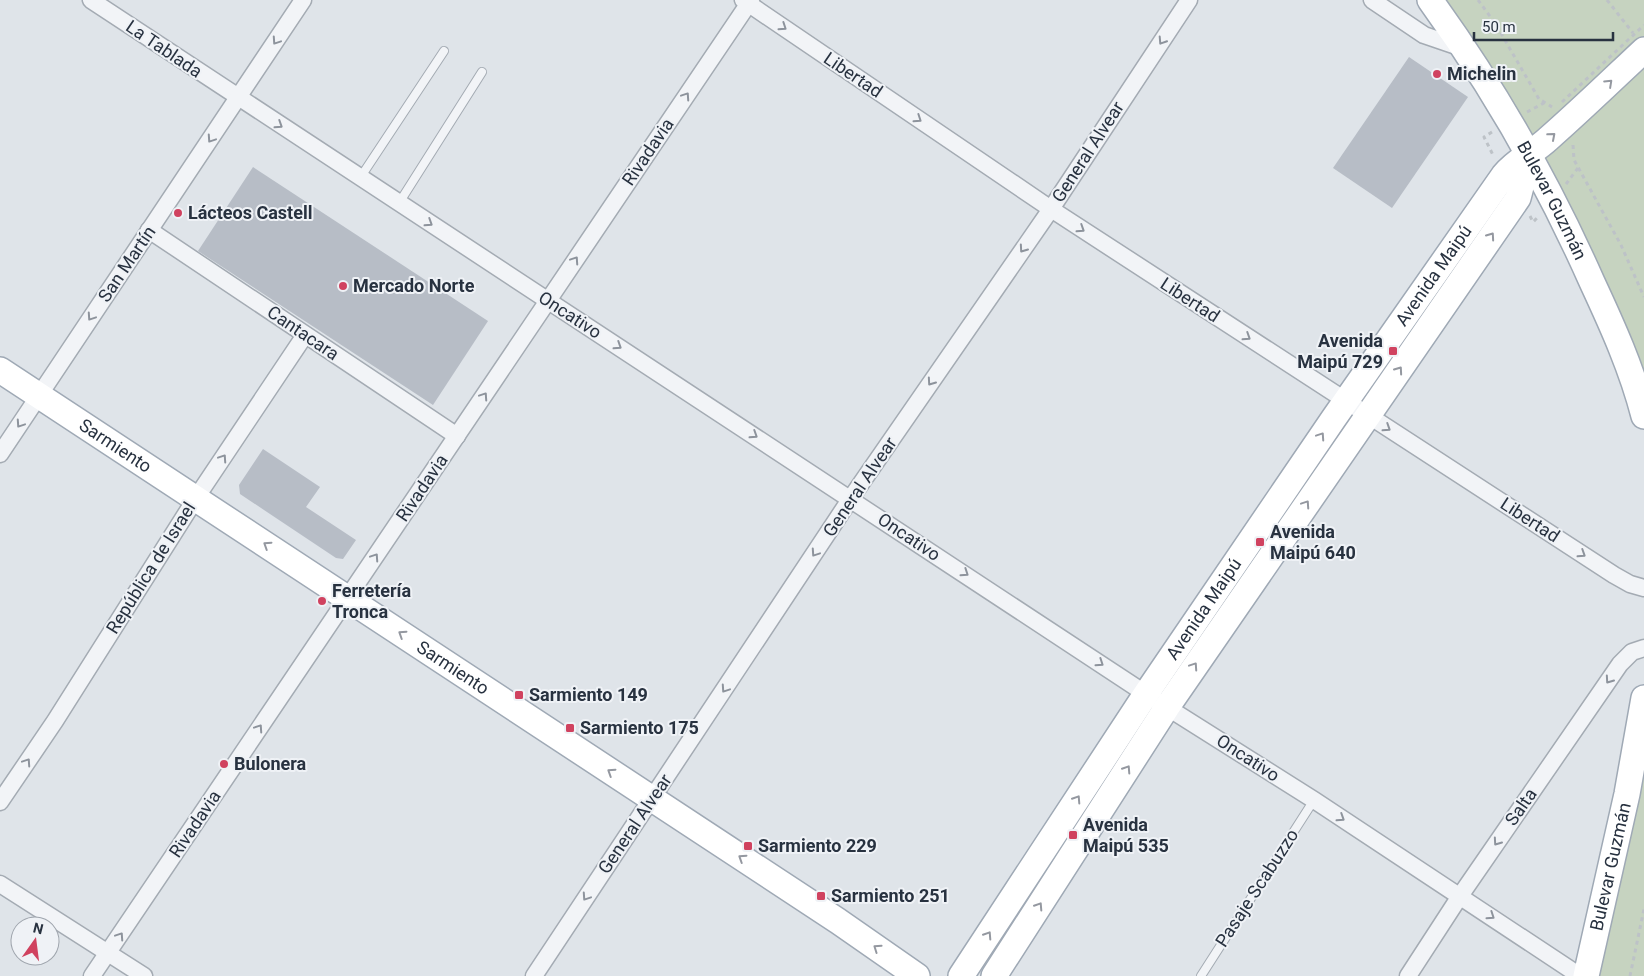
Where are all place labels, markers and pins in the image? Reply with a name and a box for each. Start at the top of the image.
place label: Michelin [1447,63,1516,84]
marker: Michelin [1431,68,1443,80]
place label: Lácteos Castell [188,202,312,223]
marker: Lácteos Castell [172,207,184,219]
place label: Mercado Norte [353,275,475,296]
marker: Mercado Norte [337,280,349,292]
place label: Avenida Maipú 729 [1297,330,1383,372]
marker: Avenida Maipú 729 [1387,345,1399,357]
place label: Avenida Maipú 640 [1270,521,1356,563]
marker: Avenida Maipú 640 [1254,536,1266,548]
place label: Ferretería Tronca [332,580,411,622]
marker: Ferretería Tronca [316,595,328,607]
place label: Sarmiento 149 [529,684,648,705]
marker: Sarmiento 149 [513,689,525,701]
place label: Sarmiento 175 [580,717,699,738]
marker: Sarmiento 175 [564,722,576,734]
place label: Bulonera [234,753,307,774]
marker: Bulonera [218,758,230,770]
place label: Avenida Maipú 535 [1083,814,1169,856]
marker: Avenida Maipú 535 [1067,829,1079,841]
place label: Sarmiento 229 [758,835,877,856]
marker: Sarmiento 229 [742,840,754,852]
place label: Sarmiento 251 [831,885,950,906]
marker: Sarmiento 251 [815,890,827,902]

